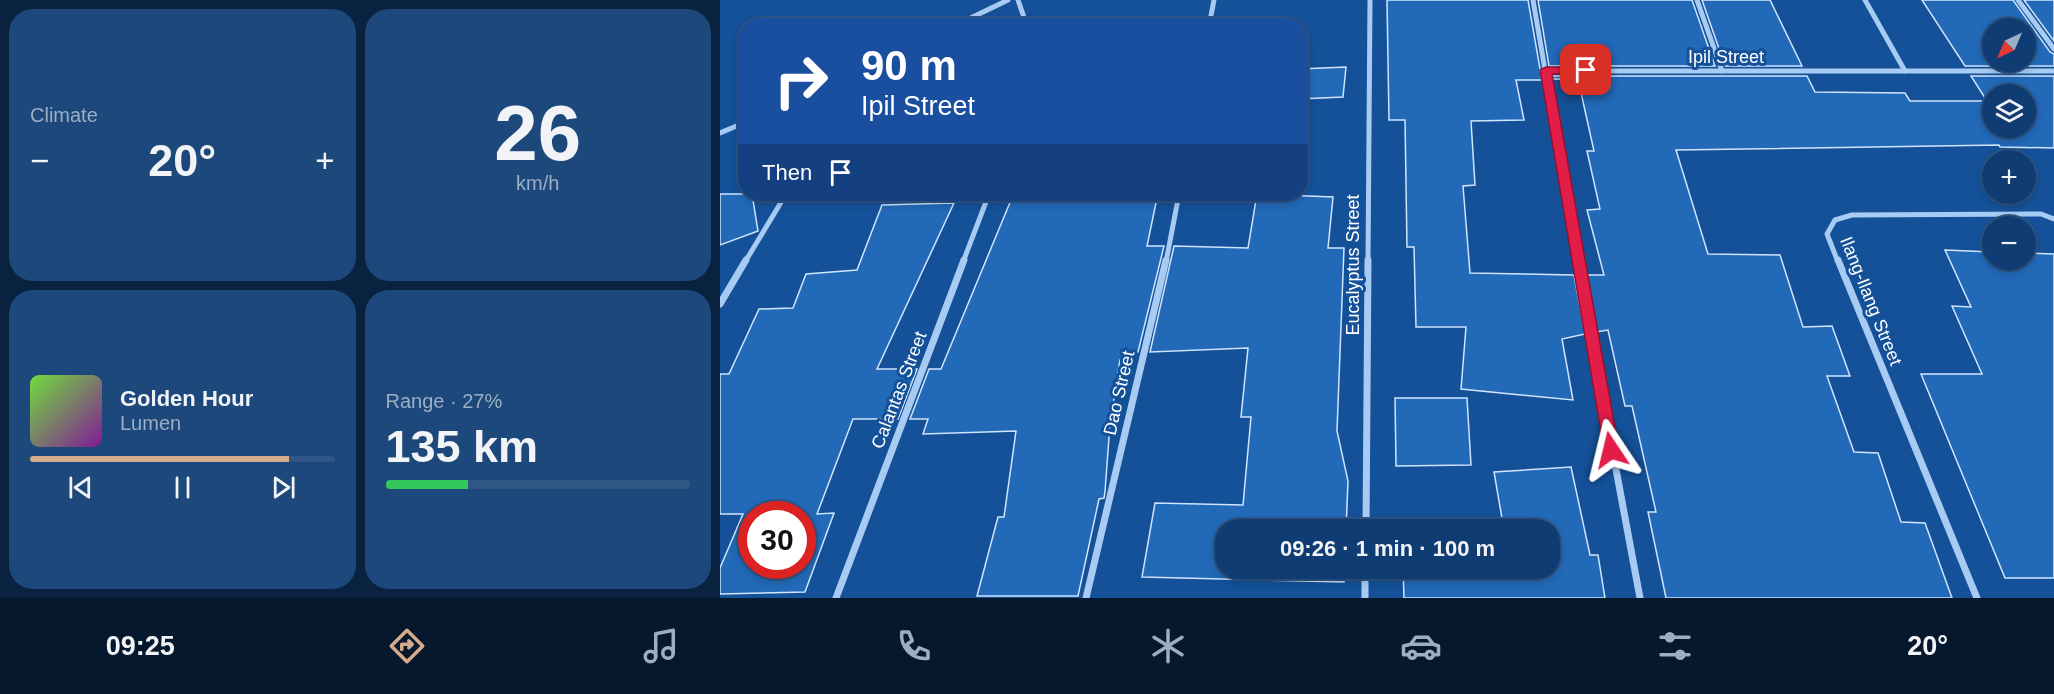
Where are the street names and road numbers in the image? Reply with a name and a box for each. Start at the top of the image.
street label: Ipil Street [1688,47,1764,67]
street label: Eucalyptus Street [1343,194,1363,336]
street label: Ilang-Ilang Street [1836,234,1906,368]
street label: Calantas Street [867,328,931,452]
street label: Dao Street [1100,349,1138,437]

